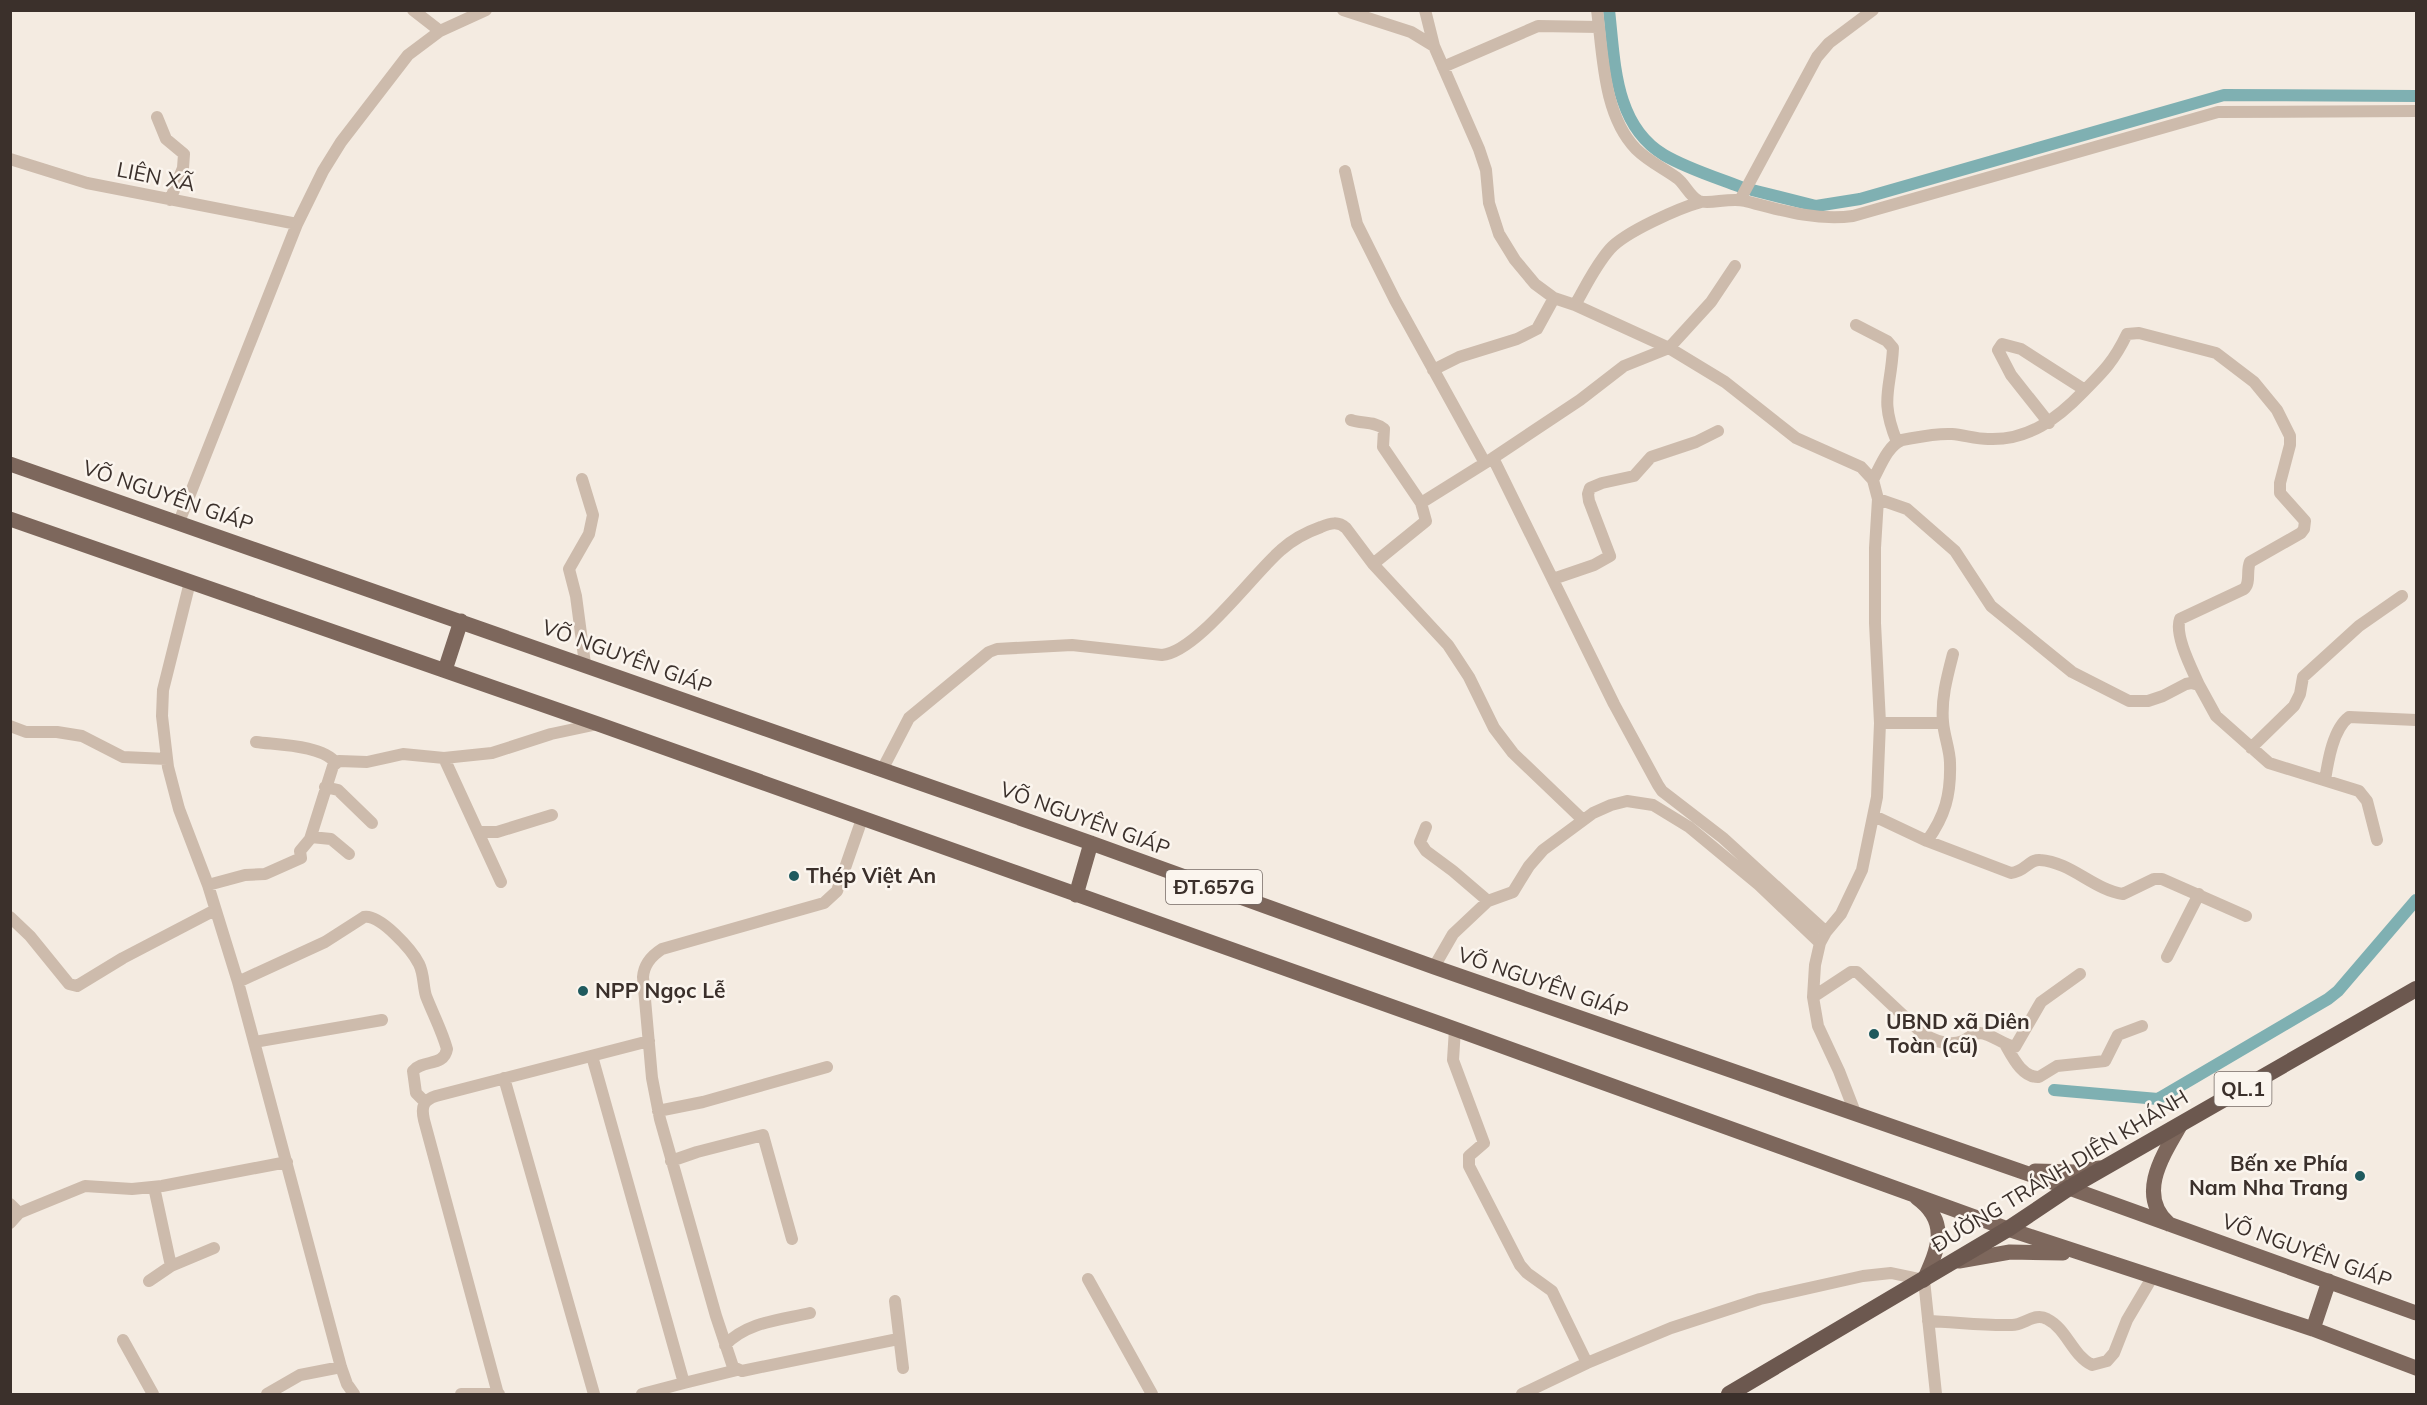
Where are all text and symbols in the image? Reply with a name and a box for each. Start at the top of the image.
street label: LIÊN XÃ [115,156,198,196]
street label: VÕ NGUYÊN GIÁP [80,454,257,536]
street label: VÕ NGUYÊN GIÁP [539,613,716,699]
street label: VÕ NGUYÊN GIÁP [997,775,1174,861]
place label: Thép Việt An [806,862,936,888]
marker: Thép Việt An [787,869,801,883]
road number: ĐT.657G [1166,870,1262,904]
street label: VÕ NGUYÊN GIÁP [1455,941,1632,1023]
place label: NPP Ngọc Lễ [595,977,725,1003]
marker: NPP Ngọc Lễ [576,984,590,998]
place label: UBND xã Diên Toàn (cũ) [1886,1008,2030,1058]
marker: UBND xã Diên Toàn (cũ) [1867,1027,1881,1041]
road number: QL.1 [2214,1072,2272,1106]
street label: ĐƯỜNG TRÁNH DIÊN KHÁNH [1926,1083,2192,1257]
place label: Bến xe Phía Nam Nha Trang [2189,1150,2348,1200]
marker: Bến xe Phía Nam Nha Trang [2353,1169,2367,1183]
street label: VÕ NGUYÊN GIÁP [2219,1207,2396,1293]

